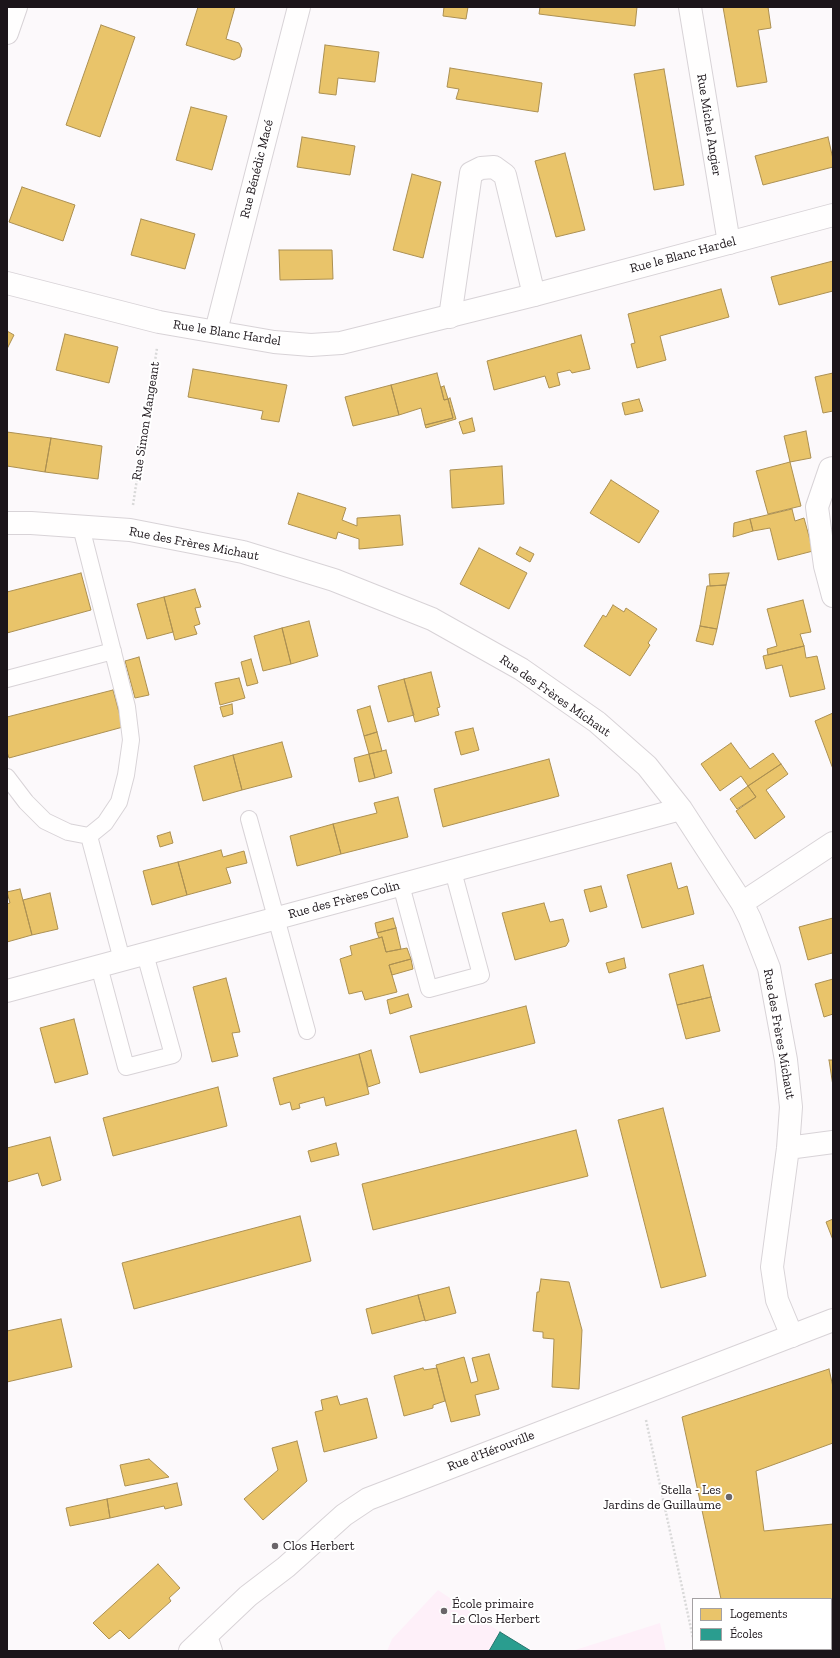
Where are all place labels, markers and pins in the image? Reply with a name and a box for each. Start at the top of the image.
place label: Stella - Les Jardins de Guillaume [603,1482,721,1513]
marker: Stella - Les Jardins de Guillaume [724,1492,734,1502]
place label: Clos Herbert [283,1538,355,1554]
marker: Clos Herbert [270,1541,280,1551]
place label: École primaire Le Clos Herbert [452,1596,540,1627]
marker: École primaire Le Clos Herbert [439,1606,449,1616]

